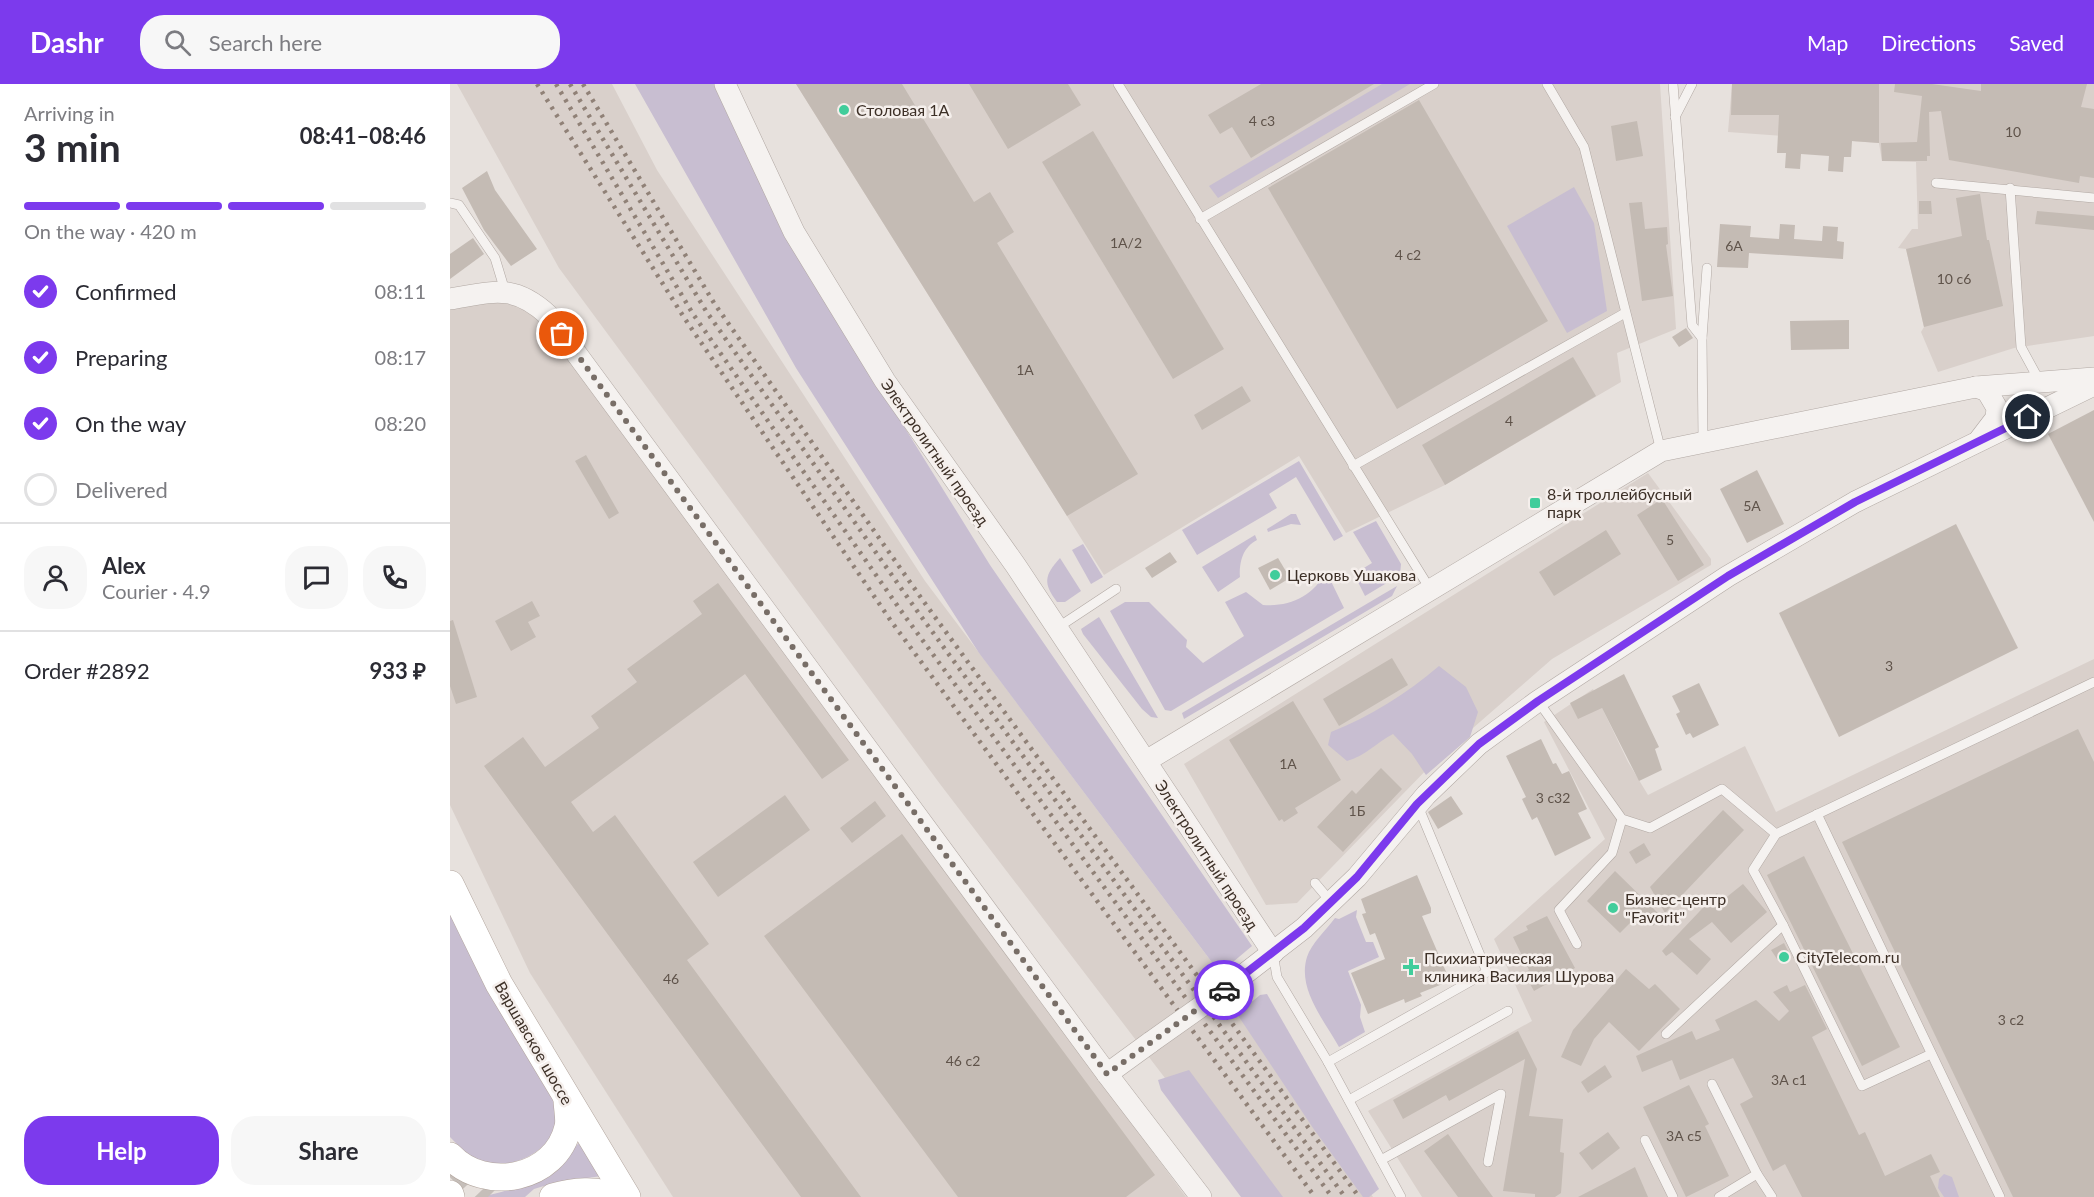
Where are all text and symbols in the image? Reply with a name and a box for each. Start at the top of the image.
search box [140,15,560,69]
text: Dashr [30,25,104,59]
icon: search [161,26,194,59]
text: Search here [209,29,322,56]
text: Map [1807,30,1848,55]
text: Directions [1881,30,1976,55]
text: Saved [2009,30,2064,55]
place label: Столовая 1А [856,100,950,119]
text: Arriving in [24,101,115,125]
marker: Столовая 1А [837,103,851,117]
house number: 4 с3 [1249,112,1275,129]
text: 08:41–08:46 [300,122,426,149]
house number: 10 [2005,123,2021,140]
text: 3 min [24,124,121,170]
text: On the way · 420 m [24,219,197,243]
house number: 1А/2 [1110,234,1142,251]
house number: 6А [1725,237,1743,254]
house number: 4 с2 [1395,246,1421,263]
house number: 10 с6 [1937,270,1971,287]
icon: check [24,275,57,308]
text: Confirmed [75,278,177,305]
text: 08:11 [375,279,426,303]
pin [536,308,587,359]
icon: bag [545,317,578,350]
icon: check [24,341,57,374]
text: Preparing [75,344,167,371]
text: 08:17 [375,345,426,369]
house number: 1А [1016,361,1034,378]
street label: Электролитный проезд [877,375,993,529]
pin [2002,391,2053,442]
icon: home [2011,400,2044,433]
icon: check [24,407,57,440]
text: On the way [75,410,186,437]
text: 08:20 [375,411,426,435]
house number: 4 [1505,412,1513,429]
text: Delivered [75,476,168,503]
place label: 8-й троллейбусный парк [1547,484,1692,521]
marker: 8-й троллейбусный парк [1528,496,1542,510]
house number: 5А [1743,497,1761,514]
house number: 5 [1666,531,1674,548]
button: person [24,546,87,609]
button: chat [285,546,348,609]
button: phone [363,546,426,609]
text: Alex [102,552,146,579]
place label: Церковь Ушакова [1287,565,1416,584]
marker: Церковь Ушакова [1268,568,1282,582]
text: Courier · 4.9 [102,579,211,603]
text: Order #2892 [24,657,150,684]
text: 933 ₽ [370,657,426,684]
house number: 3 [1885,657,1893,674]
house number: 1А [1279,755,1297,772]
street label: Электролитный проезд [1152,776,1263,933]
house number: 3 с32 [1536,789,1570,806]
house number: 1Б [1349,802,1366,819]
place label: Бизнес-центр "Favorit" [1625,889,1726,926]
marker: Бизнес-центр "Favorit" [1606,901,1620,915]
place label: CityTelecom.ru [1796,947,1900,966]
place label: Психиатрическая клиника Василия Шурова [1424,948,1614,985]
marker: CityTelecom.ru [1777,950,1791,964]
marker: Психиатрическая клиника Василия Шурова [1402,958,1420,976]
courier [1194,960,1254,1020]
house number: 46 [663,970,679,987]
icon: car [1208,974,1241,1007]
street label: Варшавское шоссе [491,978,577,1108]
house number: 3 с2 [1998,1011,2024,1028]
house number: 46 с2 [946,1052,980,1069]
house number: 3А с1 [1771,1071,1807,1088]
button: Help [24,1116,219,1185]
button: Share [231,1116,426,1185]
house number: 3А с5 [1666,1127,1702,1144]

